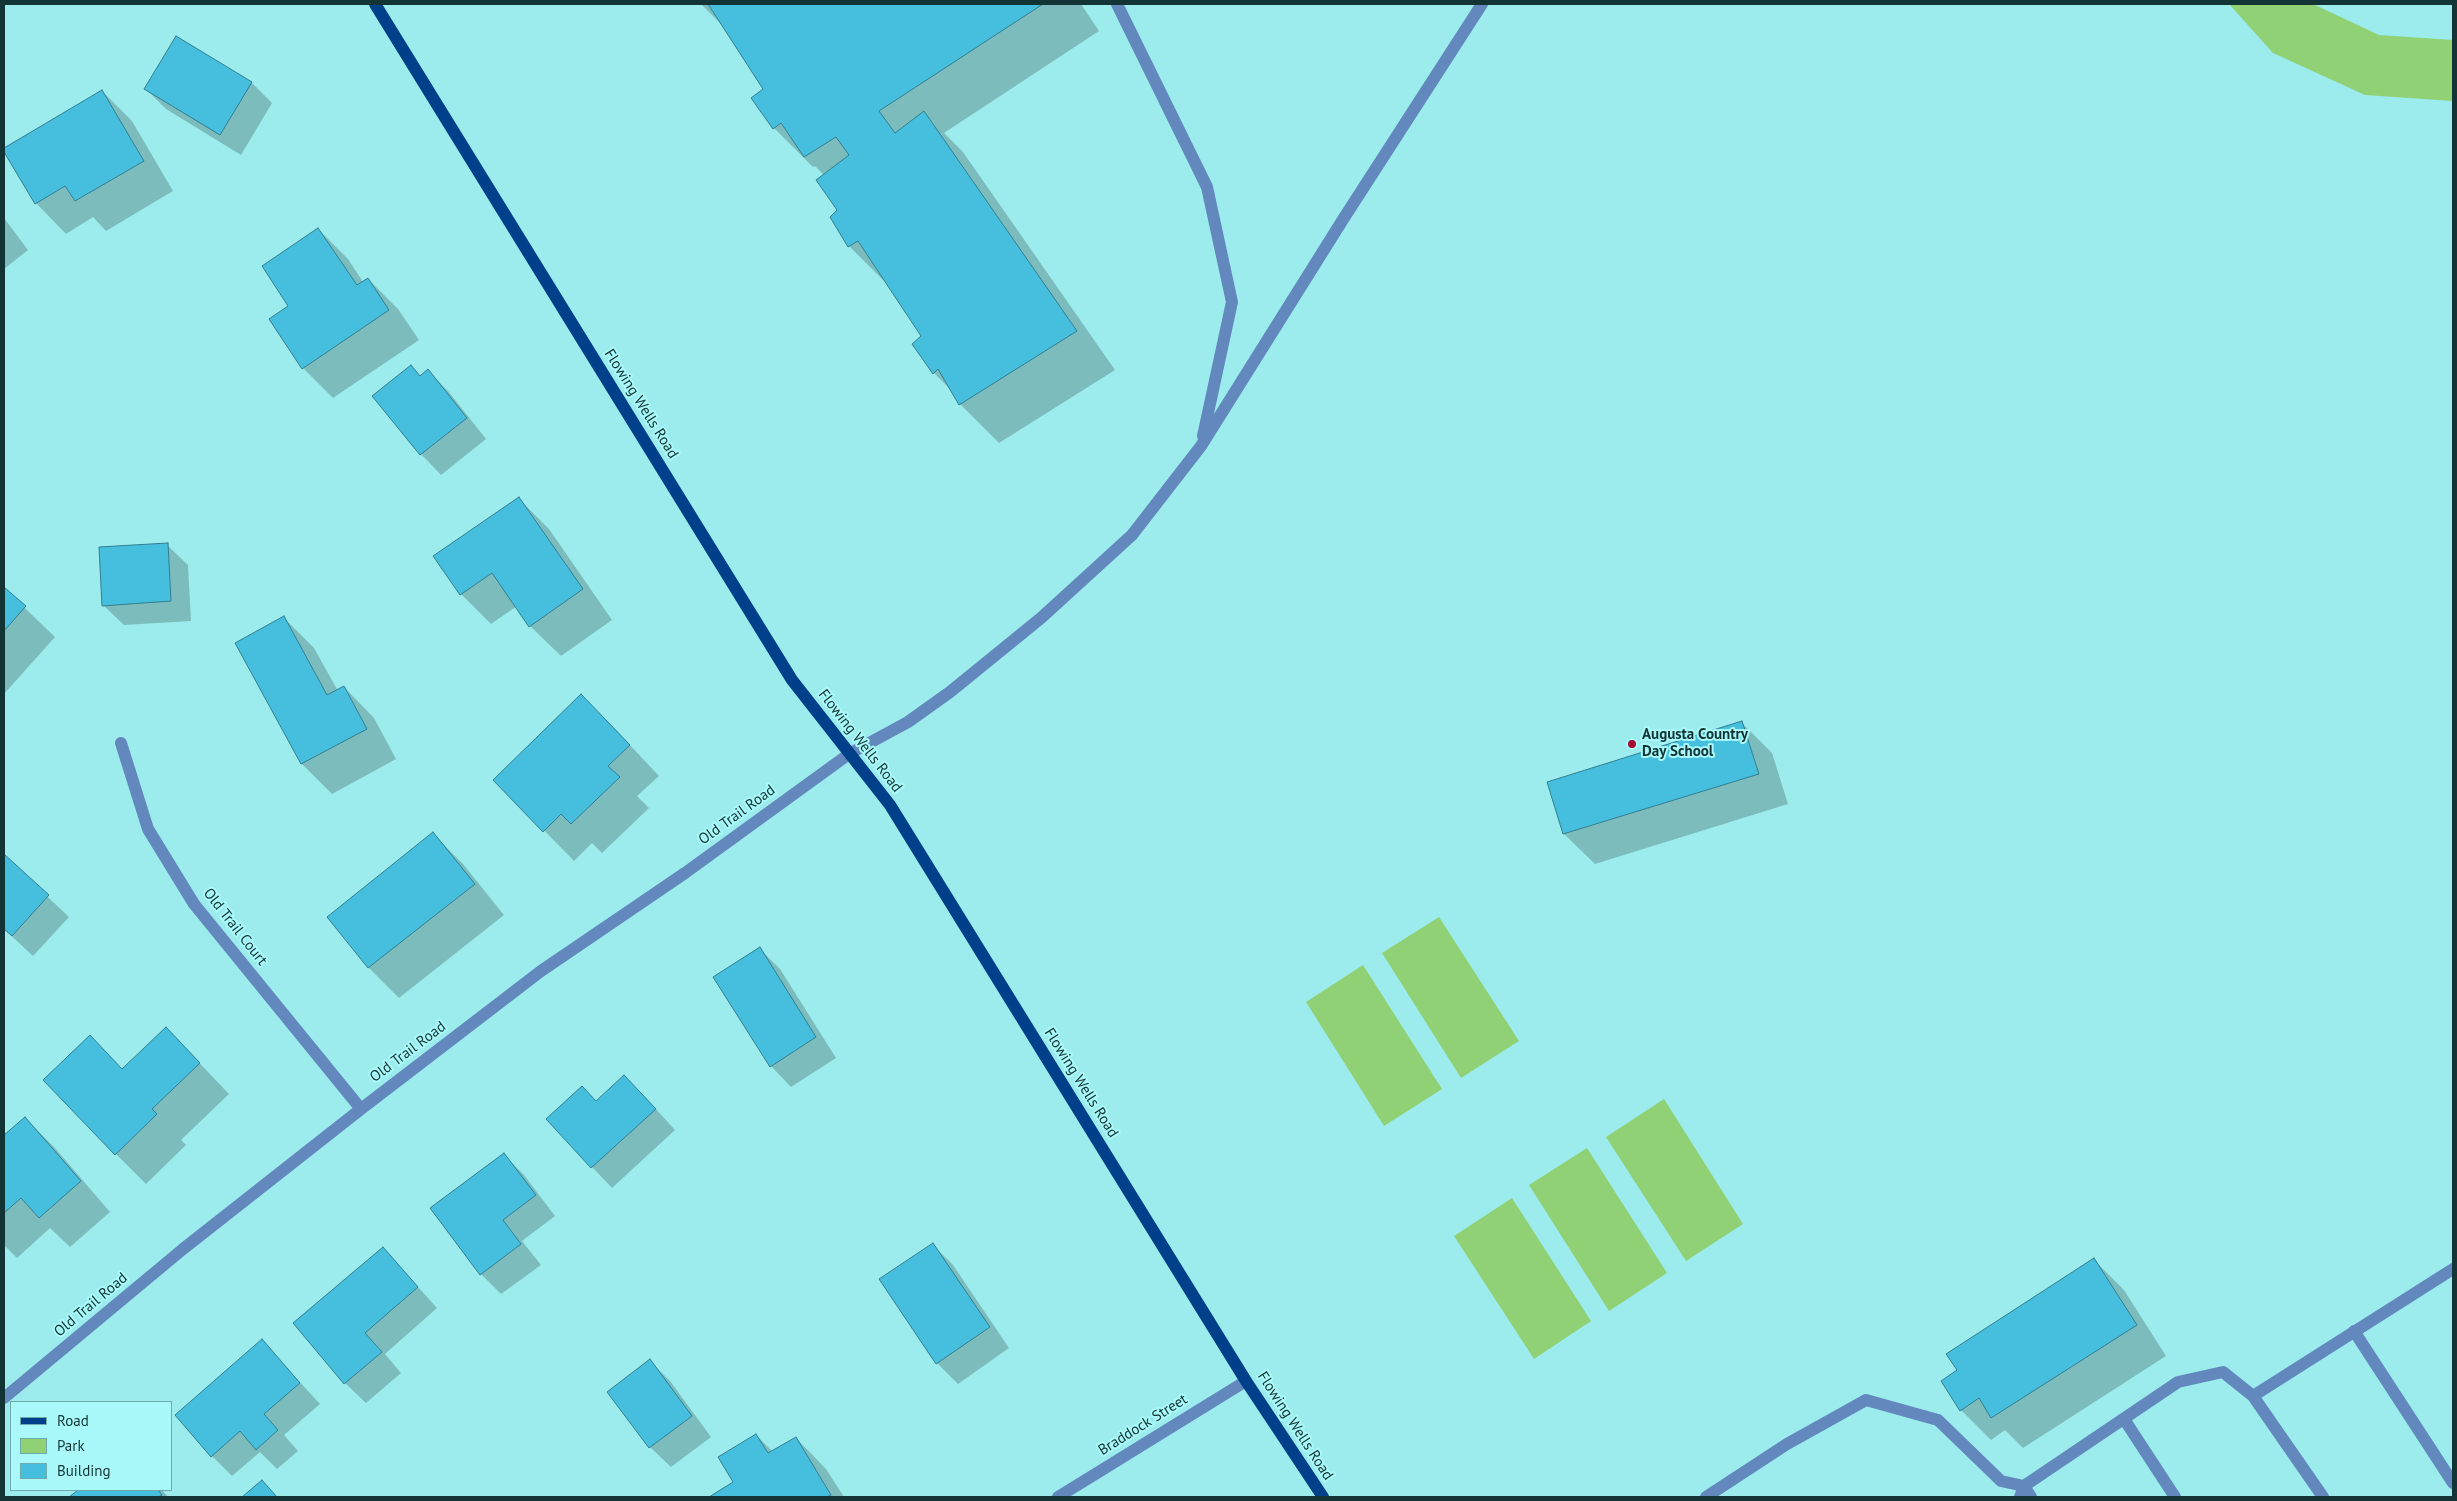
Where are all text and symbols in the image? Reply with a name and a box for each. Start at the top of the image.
street label: Flowing Wells Road [600,346,682,462]
street label: Flowing Wells Road [814,686,906,796]
place label: Augusta Country Day School [1642,726,1748,761]
marker: Augusta Country Day School [1626,738,1638,750]
street label: Old Trail Road [695,781,779,849]
street label: Old Trail Court [199,885,271,969]
street label: Old Trail Road [367,1018,449,1086]
street label: Flowing Wells Road [1040,1025,1122,1141]
street label: Old Trail Road [51,1269,131,1341]
street label: Flowing Wells Road [1253,1368,1337,1484]
street label: Braddock Street [1095,1390,1191,1460]
legend [10,1401,172,1491]
text: Road [57,1411,89,1430]
text: Park [57,1436,85,1455]
text: Building [57,1461,111,1480]

